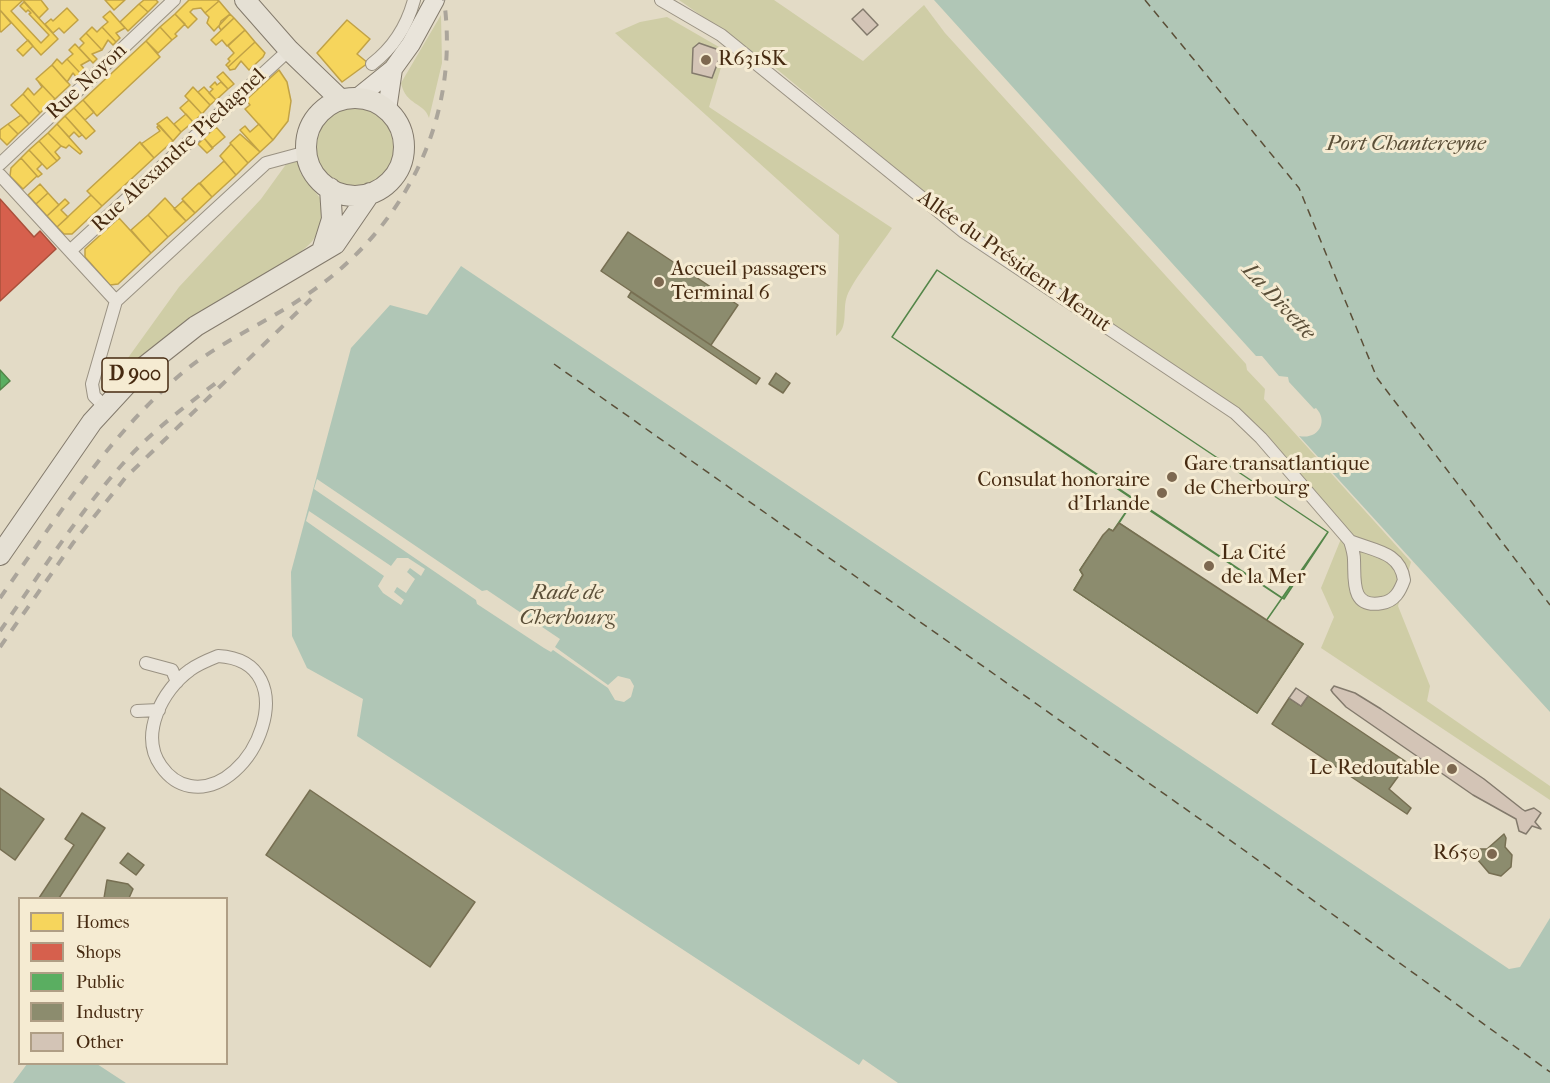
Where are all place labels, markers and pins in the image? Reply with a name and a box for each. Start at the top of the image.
place label: R631SK [718,47,787,73]
marker: R631SK [699,53,713,67]
place label: Accueil passagers Terminal 6 [671,257,826,307]
marker: Accueil passagers Terminal 6 [652,275,666,289]
place label: Gare transatlantique de Cherbourg [1184,452,1370,502]
place label: Consulat honoraire d'Irlande [977,468,1150,518]
marker: Gare transatlantique de Cherbourg [1165,470,1179,484]
marker: Consulat honoraire d'Irlande [1155,486,1169,500]
place label: La Cité de la Mer [1221,541,1306,591]
marker: La Cité de la Mer [1202,559,1216,573]
place label: Le Redoutable [1309,756,1440,782]
marker: Le Redoutable [1445,762,1459,776]
place label: R650 [1433,841,1480,867]
marker: R650 [1485,847,1499,861]

